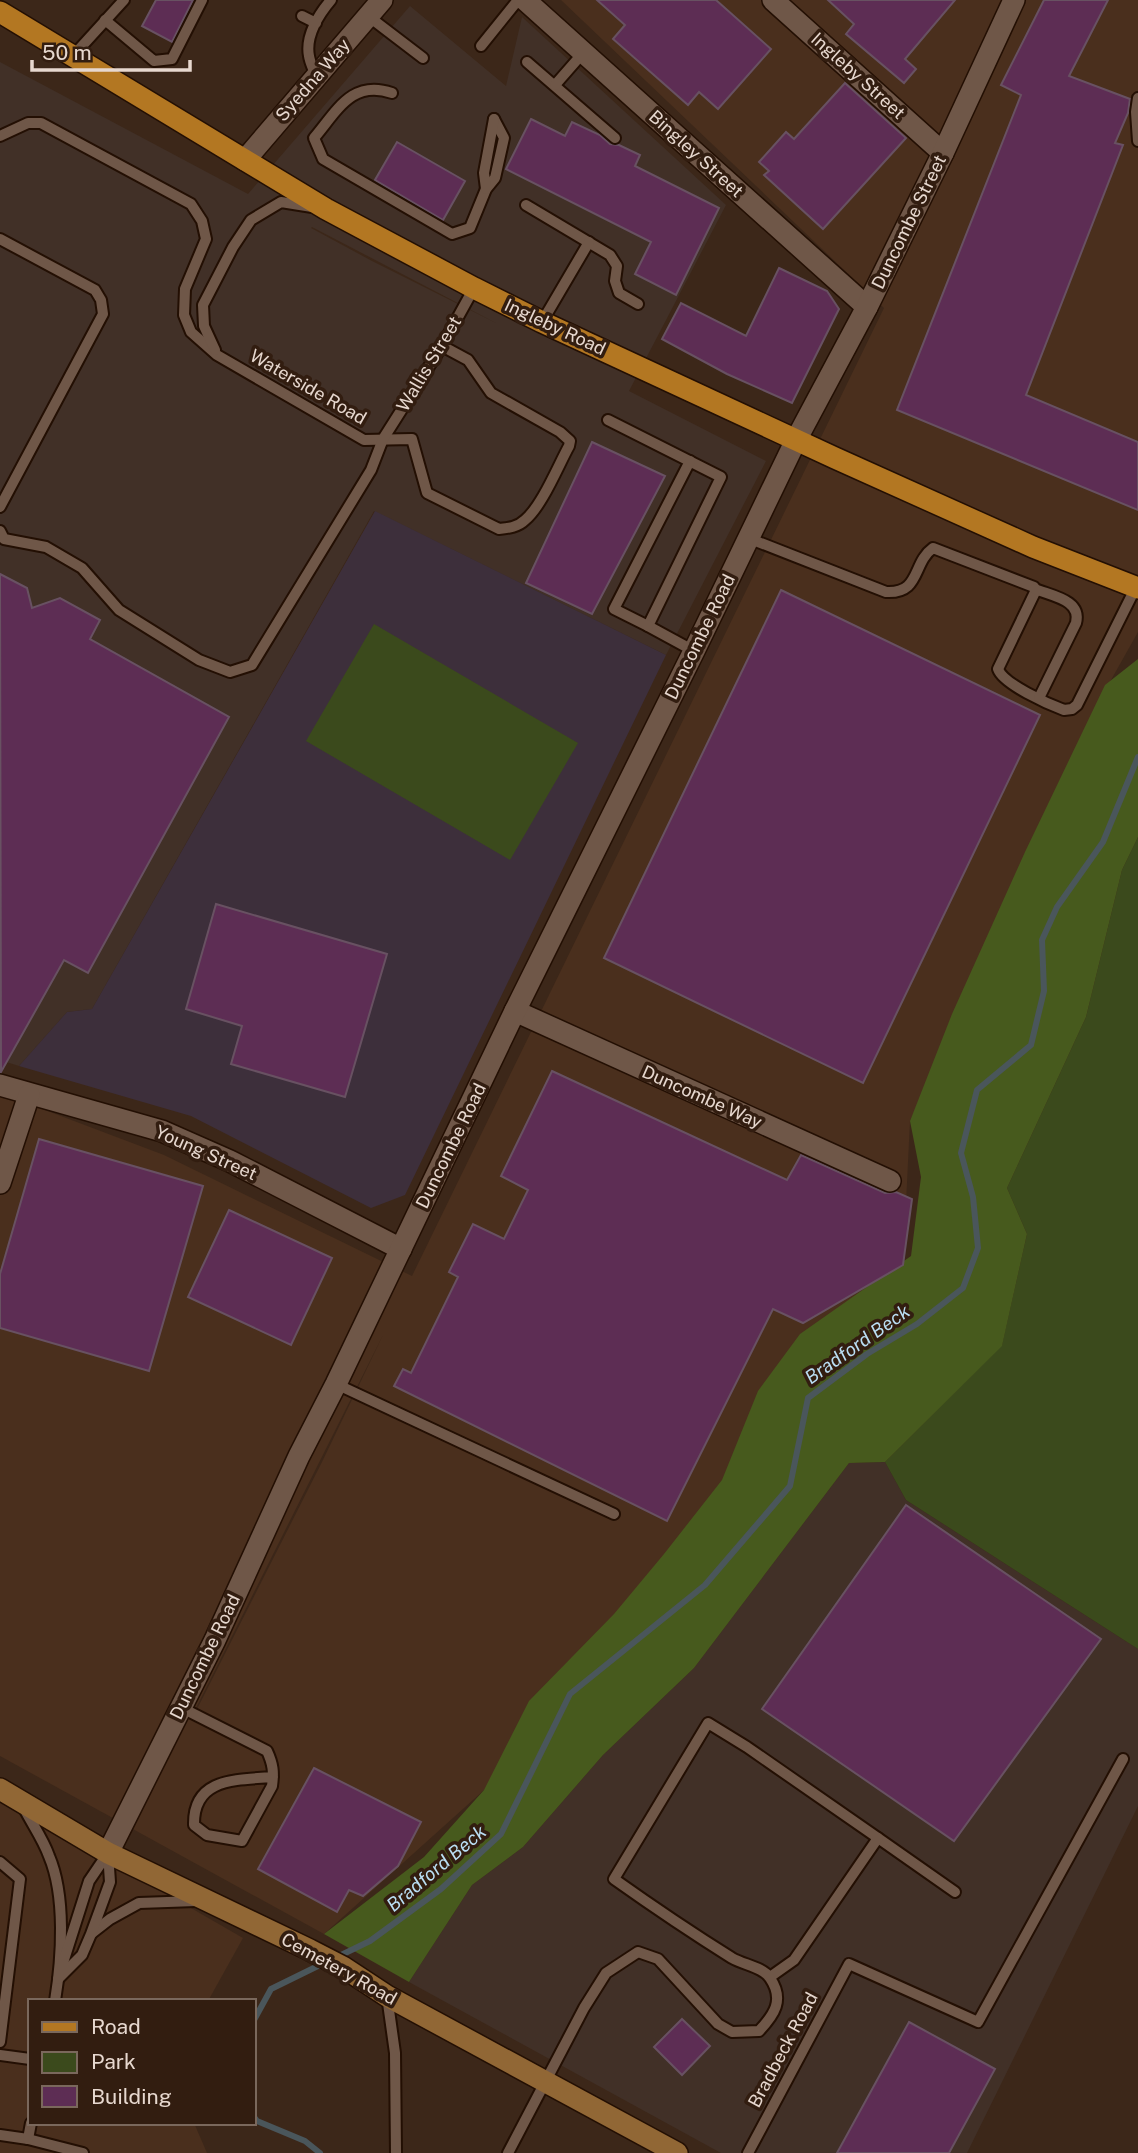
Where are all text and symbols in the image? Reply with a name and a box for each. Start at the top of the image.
scale bar [32,28,189,72]
street label: Ingleby Street [807,28,910,123]
street label: Syedna Way [271,34,354,125]
text: 50 m [42,40,92,65]
street label: Bingley Street [645,106,748,202]
street label: Duncombe Street [867,151,950,292]
street label: Ingleby Road [501,294,609,359]
street label: Wallis Street [392,312,465,415]
street label: Waterside Road [246,345,370,428]
street label: Duncombe Road [660,571,739,703]
street label: Duncombe Way [639,1061,766,1133]
street label: Duncombe Road [411,1080,490,1212]
street label: Young Street [152,1121,260,1184]
water label: Bradford Beck [800,1299,914,1388]
street label: Duncombe Road [165,1591,244,1723]
water label: Bradford Beck [382,1820,491,1916]
street label: Cemetery Road [278,1928,401,2009]
street label: Bradbeck Road [743,1989,822,2111]
legend [28,1999,256,2125]
text: Road [91,2014,141,2039]
text: Park [91,2049,136,2074]
text: Building [91,2084,172,2109]

